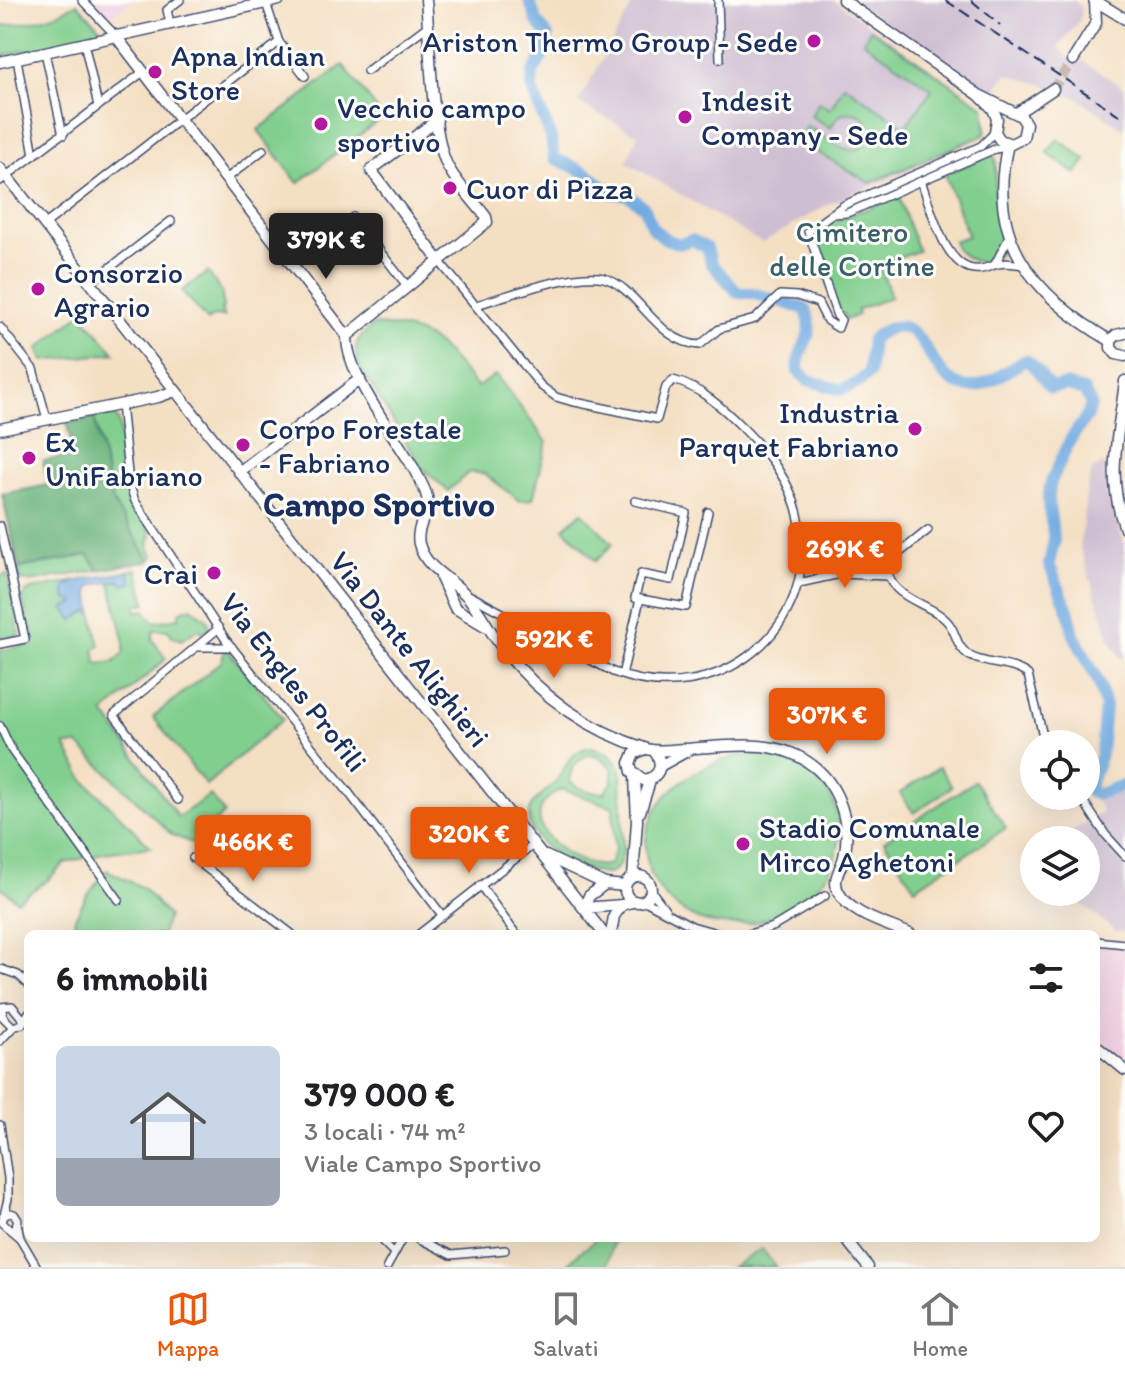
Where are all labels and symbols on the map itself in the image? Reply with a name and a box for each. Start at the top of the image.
place label: Ariston Thermo Group - Sede [423,23,798,60]
marker: Ariston Thermo Group - Sede [805,32,823,50]
place label: Apna Indian Store [171,37,325,108]
marker: Apna Indian Store [146,63,164,81]
place label: Indesit Company - Sede [701,82,909,153]
place label: Vecchio campo sportivo [337,89,526,160]
marker: Indesit Company - Sede [676,108,694,126]
marker: Vecchio campo sportivo [312,115,330,133]
place label: Cuor di Pizza [466,170,634,207]
marker: Cuor di Pizza [441,179,459,197]
pin: 379K € [261,213,391,281]
park label: Cimitero delle Cortine [769,213,935,284]
place label: Consorzio Agrario [54,254,183,325]
marker: Consorzio Agrario [29,280,47,298]
place label: Industria Parquet Fabriano [679,394,899,465]
place label: Corpo Forestale - Fabriano [259,410,462,481]
marker: Industria Parquet Fabriano [906,420,924,438]
place label: Ex UniFabriano [45,423,203,494]
marker: Corpo Forestale - Fabriano [234,436,252,454]
marker: Ex UniFabriano [20,449,38,467]
district label: Campo Sportivo [263,484,495,525]
pin: 269K € [780,522,910,590]
street label: Via Dante Alighieri [322,544,498,754]
place label: Crai [144,555,198,592]
marker: Crai [205,564,223,582]
street label: Via Engles Profili [212,585,376,779]
pin: 592K € [489,612,619,680]
pin: 307K € [762,688,892,756]
pin: 320K € [404,807,534,875]
place label: Stadio Comunale Mirco Aghetoni [759,809,980,880]
pin: 466K € [188,815,318,883]
marker: Stadio Comunale Mirco Aghetoni [734,835,752,853]

